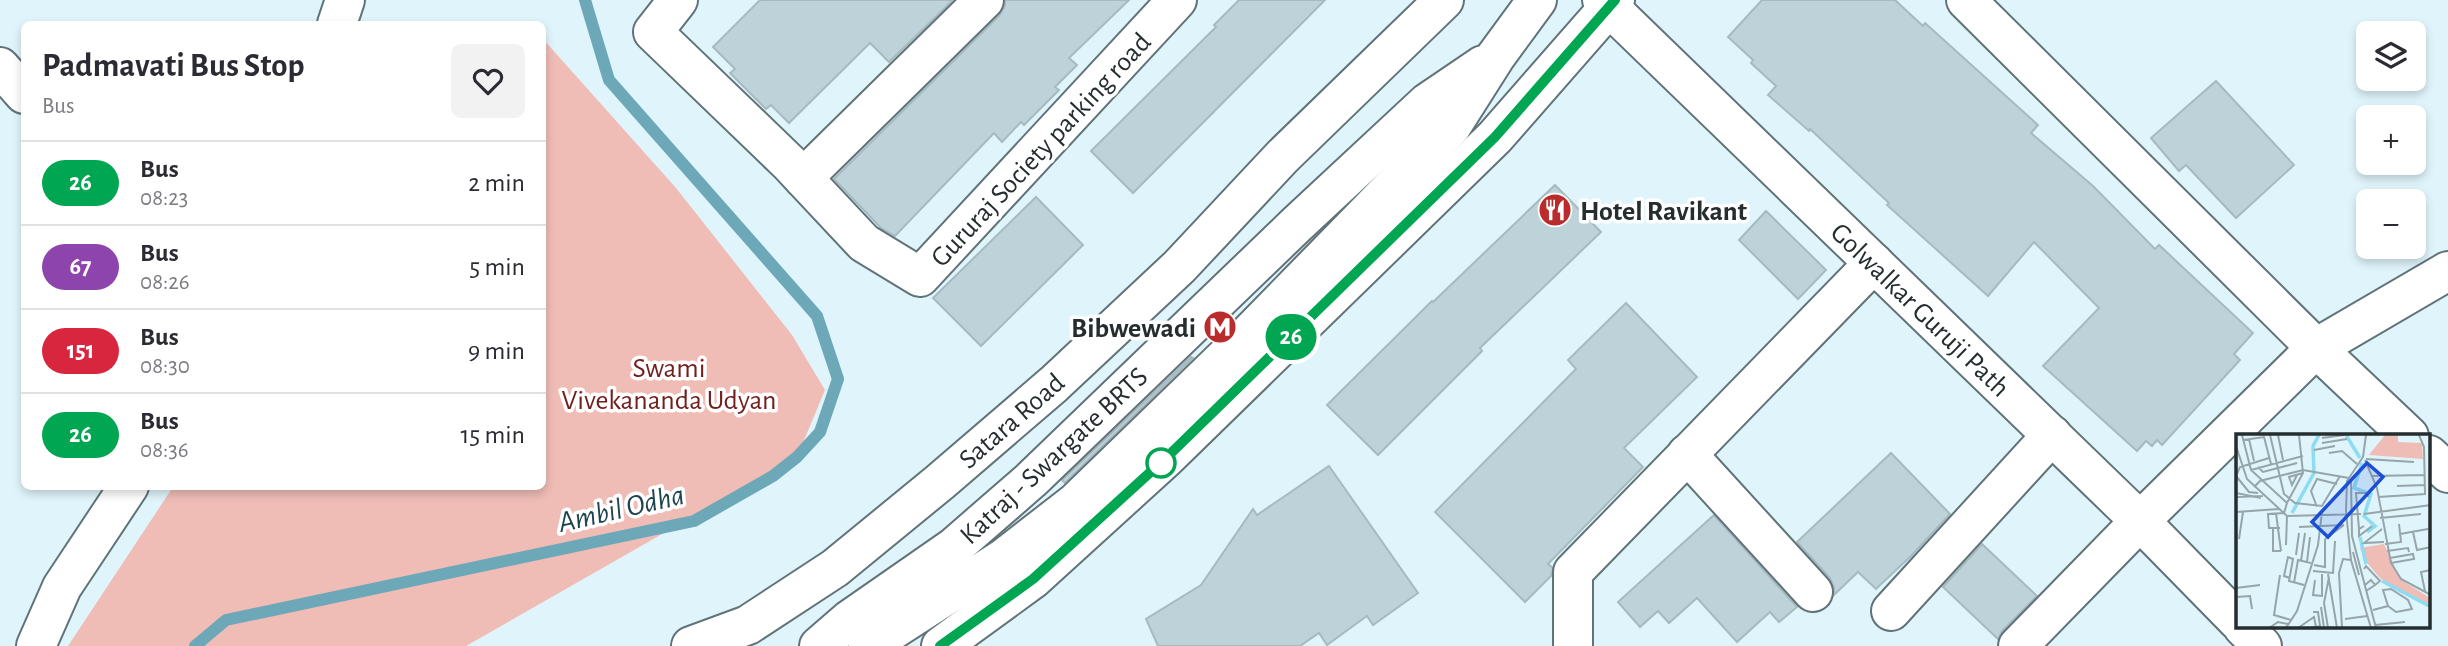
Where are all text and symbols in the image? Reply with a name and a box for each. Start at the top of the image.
map controls [2356,21,2426,259]
button: layers [2356,21,2426,91]
street label: Gururaj Society parking road [926,28,1157,272]
button: heart [451,44,525,118]
text: Padmavati Bus Stop [42,50,305,83]
text: Bus [42,95,75,118]
button: + [2356,105,2426,175]
text: Bus [140,156,179,182]
text: 2 min [468,170,525,196]
text: 26 [69,171,92,195]
text: 08:23 [140,187,188,210]
button: − [2356,189,2426,259]
restaurant icon: Hotel Ravikant [1536,191,1574,229]
place label: Hotel Ravikant [1580,198,1748,226]
street label: Golwalkar Guruji Path [1825,218,2014,403]
text: Bus [140,240,179,266]
text: 5 min [469,254,525,280]
text: 67 [70,255,91,279]
text: 08:26 [140,271,190,294]
metro station icon: Bibwewadi [1201,308,1239,346]
line badge: 26 [1260,314,1322,360]
place label: Bibwewadi [1071,315,1196,343]
text: Bus [140,324,179,350]
text: 26 [1280,325,1302,349]
text: 9 min [468,338,525,364]
text: 151 [67,339,94,363]
text: 08:30 [140,355,190,378]
park label: Swami Vivekananda Udyan [561,355,777,415]
street label: Katraj - Swargate BRTS [955,363,1153,550]
street label: Satara Road [954,369,1070,474]
text: Bus [140,408,179,434]
text: 15 min [460,422,525,448]
text: 26 [69,423,92,447]
inset map [2236,434,2430,628]
text: 08:36 [140,439,189,462]
unlabelled marker [1146,448,1176,478]
water label: Ambil Odha [554,480,687,538]

